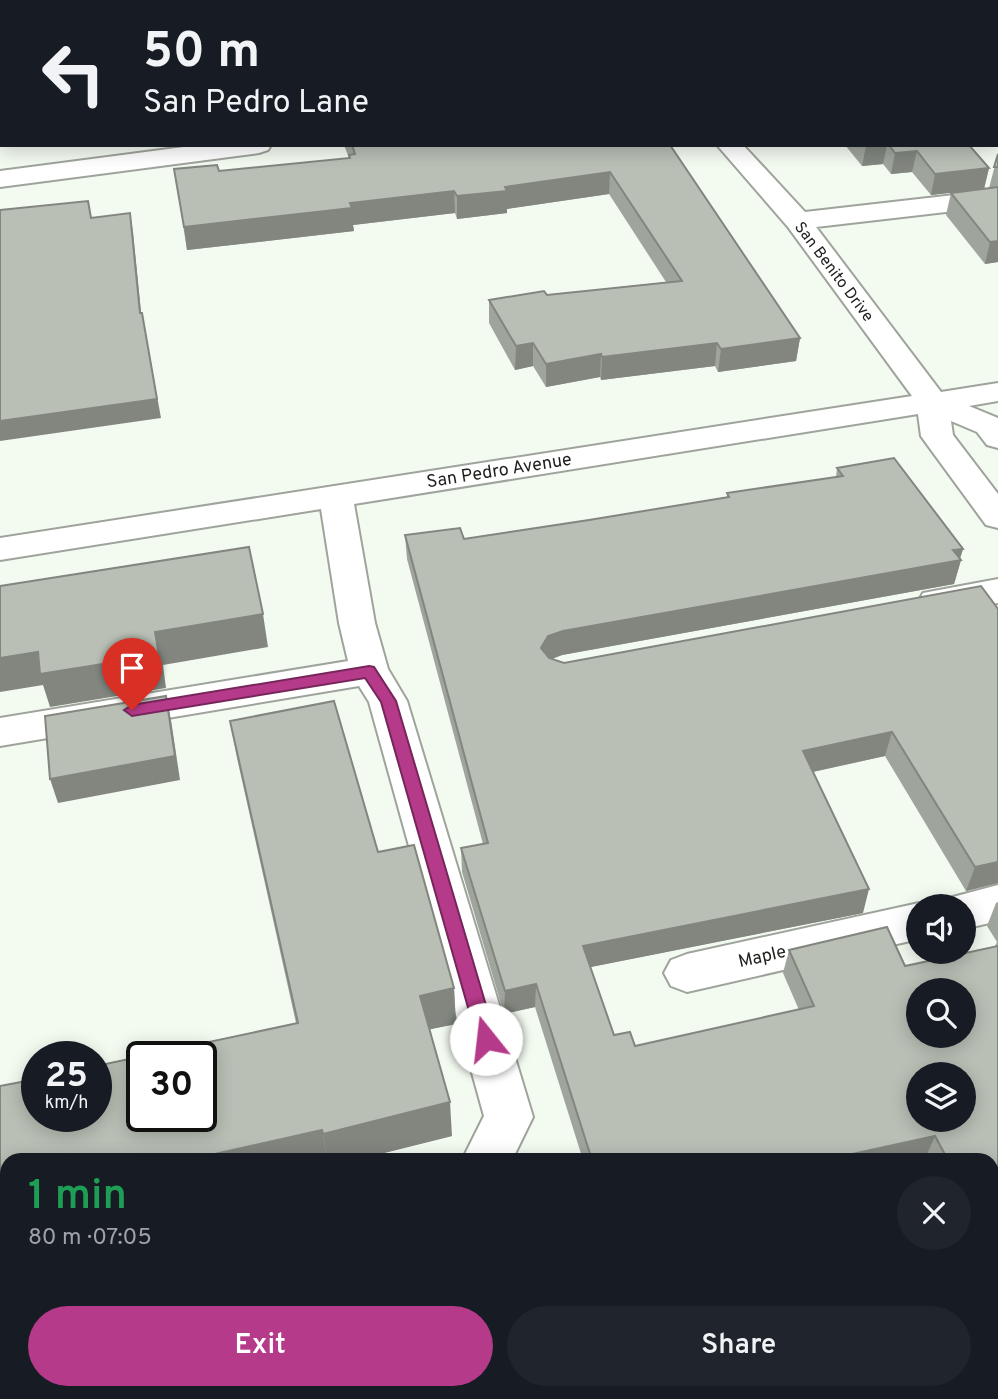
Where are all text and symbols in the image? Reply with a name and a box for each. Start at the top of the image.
text: 50 m [143,23,260,85]
icon: left [28,28,119,119]
text: San Pedro Lane [143,84,369,124]
street label: San Benito Drive [789,218,877,326]
street label: San Pedro Avenue [425,449,573,494]
pin [102,638,162,710]
icon: arrive [113,649,151,687]
map controls [906,894,976,1132]
button: sound [906,894,976,964]
street label: Maple [736,941,788,974]
button: search [906,978,976,1048]
position arrow [449,1002,523,1076]
speed limit sign: 30 [126,1041,217,1132]
text: 25 [45,1055,88,1099]
button: layers [906,1062,976,1132]
text: km/h [45,1092,88,1115]
text: 1 min [28,1171,127,1224]
button: close [897,1176,971,1250]
text: 80 m · 07:05 [28,1224,152,1253]
button: Exit [28,1306,493,1386]
button: Share [507,1306,971,1386]

